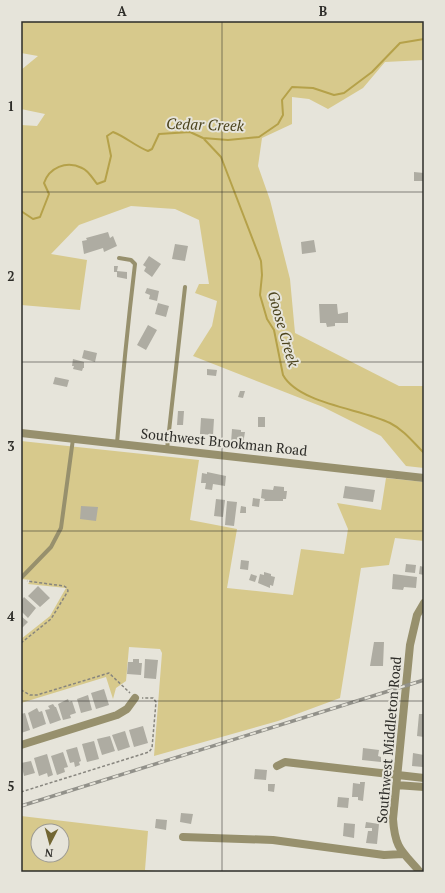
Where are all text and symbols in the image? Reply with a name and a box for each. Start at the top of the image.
text: A [117,2,127,20]
text: B [319,2,327,20]
text: 1 [7,97,15,115]
water label: Cedar Creek [166,113,245,135]
text: 2 [7,267,15,285]
water label: Goose Creek [264,288,305,370]
street label: Southwest Brookman Road [140,423,308,460]
text: 3 [7,437,15,455]
text: 4 [7,607,15,625]
street label: Southwest Middleton Road [372,655,405,824]
text: 5 [7,777,15,795]
north arrow [30,823,70,863]
text: N [43,845,54,860]

